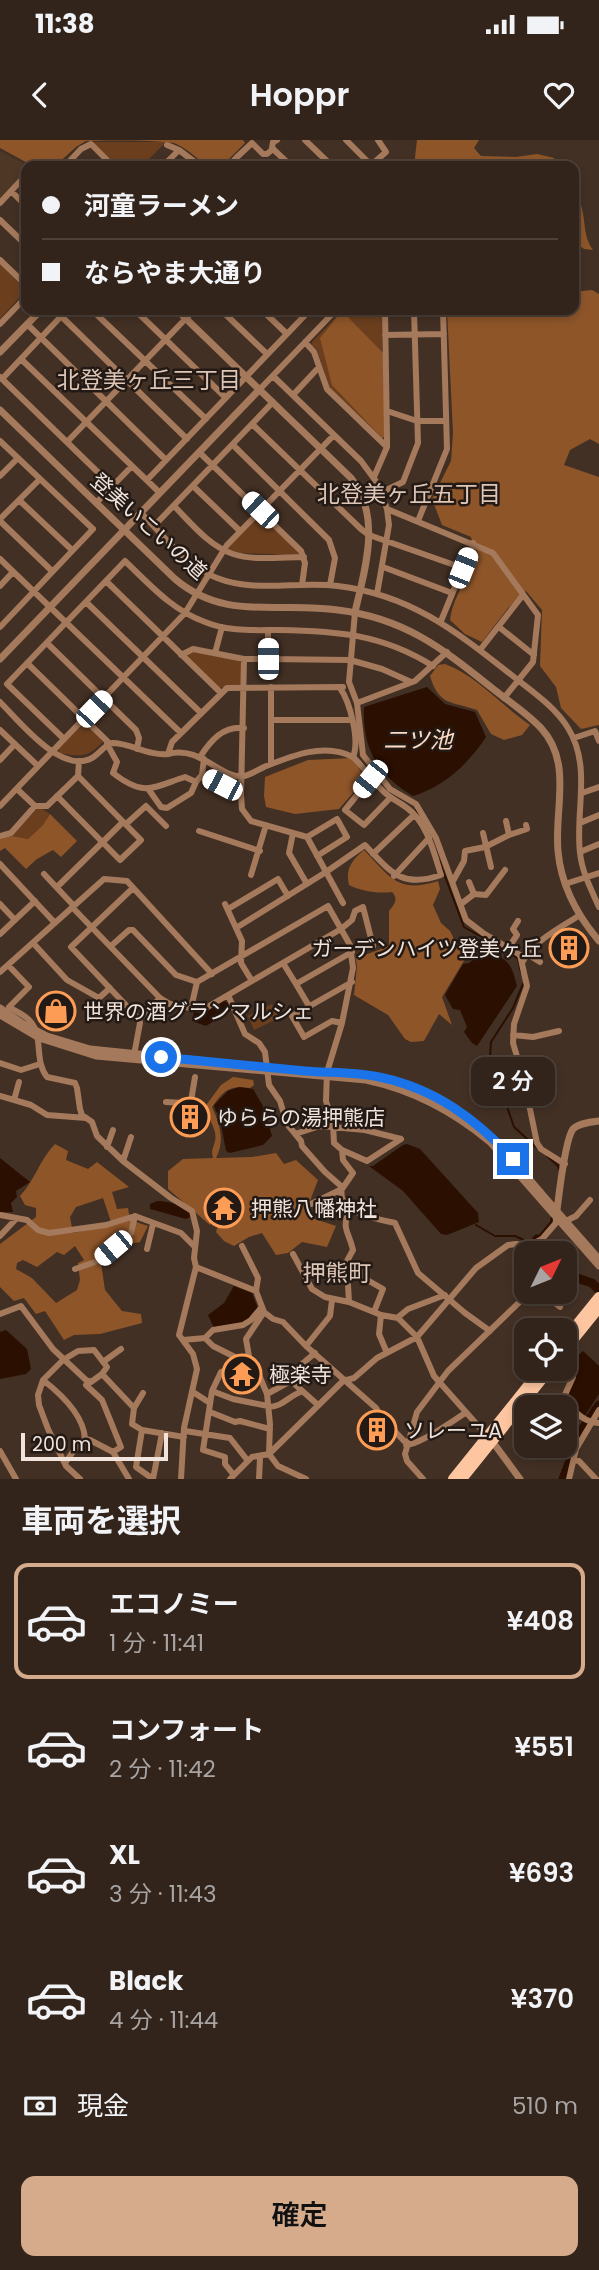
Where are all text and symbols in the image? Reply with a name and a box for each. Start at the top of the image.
text: 11:38 [35,6,95,42]
text: Hoppr [250,72,349,117]
icon: back [21,76,59,114]
icon: heart [540,76,578,114]
text: 河童ラーメン [84,188,239,224]
text: ならやま大通り [84,255,266,291]
district label: 北登美ヶ丘三丁目 [57,364,241,396]
street label: 登美いこいの道 [85,466,213,586]
district label: 北登美ヶ丘五丁目 [317,478,501,510]
car [238,488,283,532]
car [446,545,481,591]
car [258,638,279,680]
car [72,687,117,731]
water label: 二ツ池 [384,724,455,756]
car [349,756,392,802]
car [199,766,246,804]
building icon: ガーデンハイツ登美ヶ丘 [548,927,590,969]
place label: ガーデンハイツ登美ヶ丘 [311,934,542,963]
shop icon: 世界の酒グランマルシェ [35,990,77,1032]
place label: 世界の酒グランマルシェ [83,997,314,1026]
route start [145,1041,177,1073]
callout: 2 分 [471,1058,555,1107]
text: 2 分 [492,1065,534,1097]
building icon: ゆららの湯押熊店 [169,1096,211,1138]
place label: ゆららの湯押熊店 [217,1103,385,1132]
route end [497,1143,529,1175]
temple icon: 押熊八幡神社 [203,1187,245,1229]
place label: 押熊八幡神社 [251,1194,377,1223]
car [91,1226,136,1270]
north arrow [514,1241,578,1304]
map controls [514,1241,577,1458]
district label: 押熊町 [303,1257,372,1289]
button: locate [514,1318,577,1381]
temple icon: 極楽寺 [221,1353,263,1395]
place label: 極楽寺 [269,1360,332,1389]
button: layers [514,1395,577,1458]
building icon: ソレーユA [356,1409,398,1451]
place label: ソレーユA [404,1416,502,1445]
scale bar [21,1430,168,1462]
text: 200 m [32,1431,91,1458]
text: 車両を選択 [21,1498,181,1543]
text: エコノミー [109,1586,239,1622]
icon: car [25,1590,88,1653]
text: ¥408 [507,1603,574,1639]
text: 1 分 · 11:41 [109,1627,204,1659]
text: コンフォート [109,1712,264,1748]
icon: car [25,1716,88,1779]
text: ¥551 [515,1729,574,1765]
text: 2 分 · 11:42 [109,1753,216,1785]
text: XL [109,1837,140,1873]
icon: car [25,1842,88,1905]
text: ¥693 [509,1855,574,1891]
text: 3 分 · 11:43 [109,1878,216,1910]
text: Black [109,1963,183,1999]
icon: car [25,1968,88,2031]
text: ¥370 [511,1981,574,2017]
text: 4 分 · 11:44 [109,2004,218,2036]
icon: cash [21,2087,59,2125]
text: 現金 [77,2088,129,2124]
text: 510 m [512,2090,578,2122]
button: 確定 [21,2176,578,2256]

